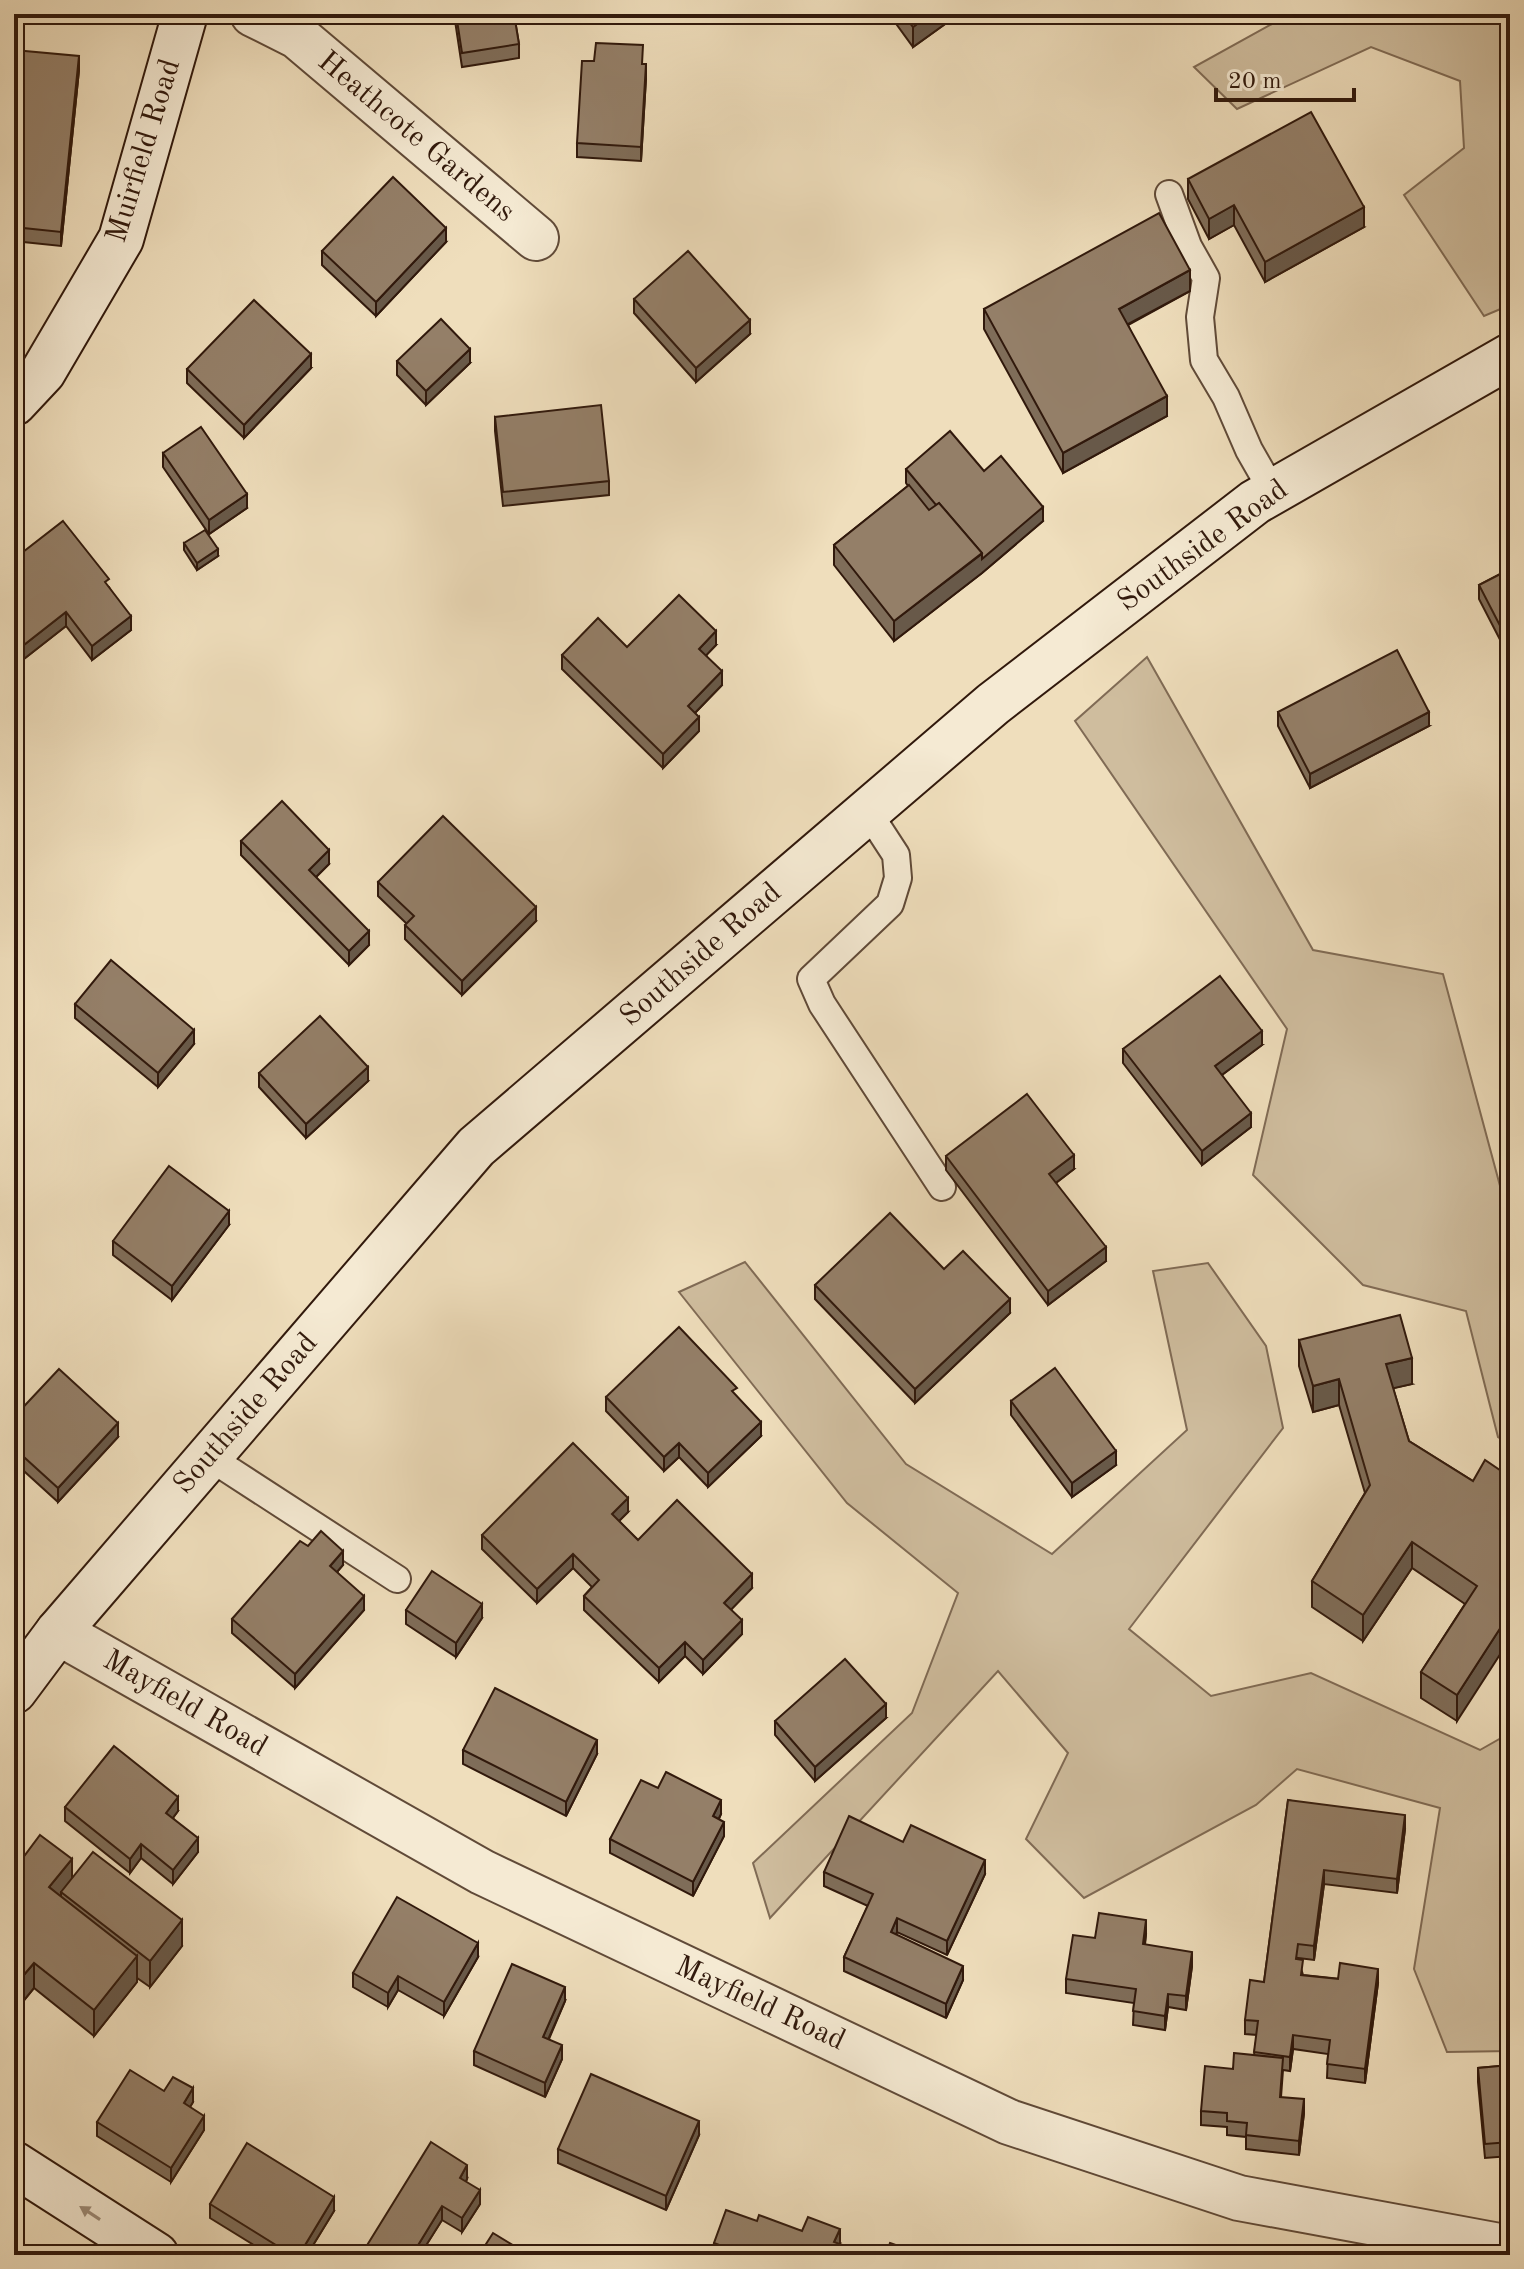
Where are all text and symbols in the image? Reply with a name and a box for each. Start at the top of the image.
street label: Heathcote Gardens [312,46,520,228]
scale bar [1216,52,1354,102]
street label: Muirfield Road [102,56,186,246]
text: 20 m [1228,70,1282,94]
street label: Southside Road [1112,474,1294,618]
street label: Southside Road [615,877,787,1033]
street label: Southside Road [168,1328,324,1500]
street label: Mayfield Road [98,1645,272,1763]
street label: Mayfield Road [670,1952,850,2056]
one-way arrow [79,2206,101,2221]

